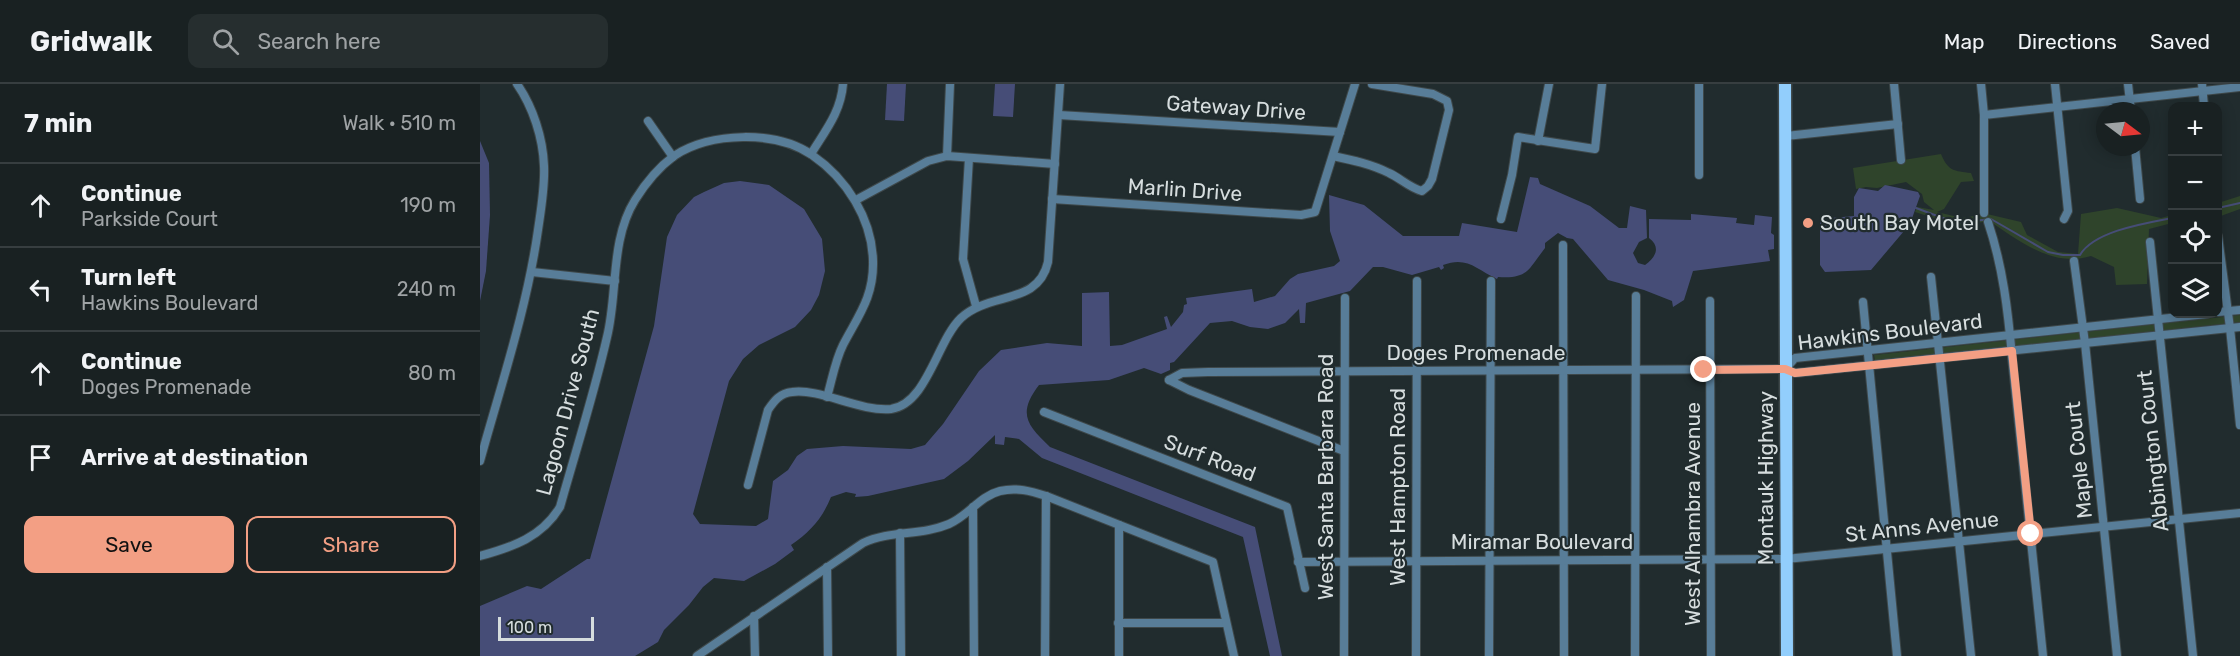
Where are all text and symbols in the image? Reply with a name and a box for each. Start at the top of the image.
search box [188,14,608,68]
text: Gridwalk [30,25,152,58]
icon: search [209,25,242,58]
text: Search here [257,28,381,55]
text: Map [1944,29,1985,54]
text: Directions [2018,29,2117,54]
text: Saved [2150,29,2210,54]
street label: Gateway Drive [1165,90,1307,125]
north arrow [2096,102,2150,156]
map controls [2168,102,2222,318]
button: + [2168,102,2222,156]
text: 7 min [24,108,92,139]
text: Walk · 510 m [342,111,456,135]
button: − [2168,156,2222,210]
street label: Marlin Drive [1127,173,1243,206]
text: Continue [81,180,182,207]
icon: ahead [24,189,57,222]
text: 190 m [400,193,456,217]
text: Parkside Court [81,207,218,231]
place label: South Bay Motel [1820,210,1979,235]
button: locate [2168,210,2222,264]
marker: South Bay Motel [1801,216,1815,230]
text: Turn left [81,264,176,291]
button: layers [2168,264,2222,318]
icon: left [24,273,57,306]
text: 240 m [397,277,456,301]
text: Hawkins Boulevard [81,291,258,315]
street label: Lagoon Drive South [531,306,604,498]
street label: Hawkins Boulevard [1796,308,1984,355]
street label: Doges Promenade [1387,340,1566,365]
text: Continue [81,348,182,375]
street label: West Santa Barbara Road [1313,354,1338,600]
route end [1690,356,1716,382]
icon: ahead [24,357,57,390]
text: 80 m [408,361,456,385]
street label: Abbington Court [2132,369,2173,533]
text: Doges Promenade [81,375,251,399]
street label: West Hampton Road [1385,388,1410,586]
street label: Montauk Highway [1753,390,1778,565]
street label: Maple Court [2060,400,2097,520]
street label: West Alhambra Avenue [1680,402,1705,626]
street label: Surf Road [1161,429,1260,486]
icon: arrive [24,441,57,474]
text: Arrive at destination [81,444,308,471]
street label: St Anns Avenue [1844,506,2000,547]
button: Save [24,516,234,573]
button: Share [246,516,456,573]
route start [2017,520,2043,546]
street label: Miramar Boulevard [1451,529,1633,554]
scale bar [498,614,594,642]
text: 100 m [507,618,552,637]

